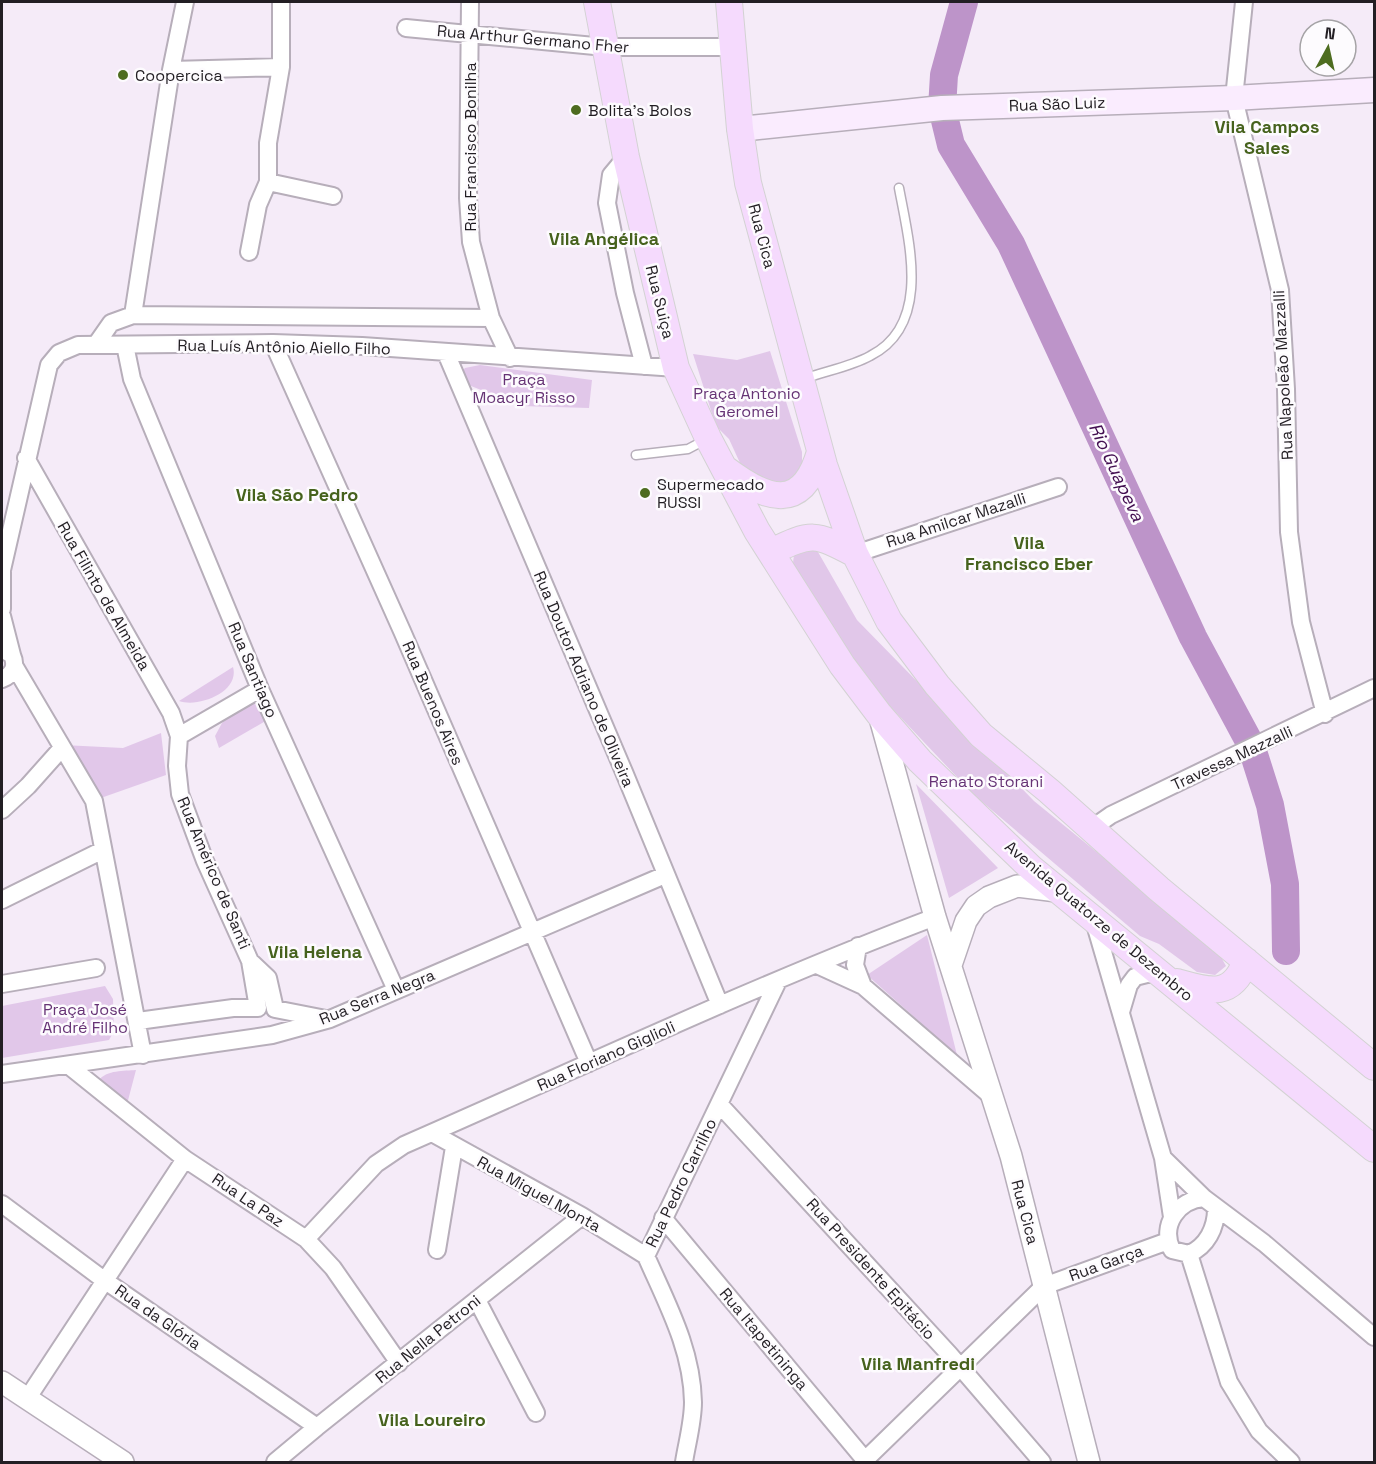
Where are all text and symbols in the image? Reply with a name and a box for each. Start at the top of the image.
north arrow [1298,18,1358,78]
street label: Rua Arthur Germano Fher [436,20,630,58]
text: N [1323,22,1337,45]
street label: Rua Francisco Bonilha [460,62,481,232]
place label: Coopercica [135,65,223,86]
marker: Coopercica [116,68,130,82]
street label: Rua São Luiz [1008,92,1106,116]
place label: Bolita's Bolos [588,100,692,121]
marker: Bolita's Bolos [569,103,583,117]
district label: Vila Campos Sales [1215,115,1319,159]
street label: Rua Cica [743,201,781,271]
district label: Vila Angélica [549,227,660,250]
street label: Rua Suiça [641,263,679,341]
street label: Rua Napoleão Mazzalli [1268,289,1298,461]
street label: Rua Luís Antônio Aiello Filho [177,335,391,359]
park label: Praça Moacyr Risso [473,369,575,408]
park label: Praça Antonio Geromel [693,383,801,422]
water label: Rio Guapeva [1084,419,1150,526]
place label: Supermecado RUSSI [657,474,764,513]
district label: Vila São Pedro [236,483,358,506]
marker: Supermecado RUSSI [638,486,652,500]
street label: Rua Amilcar Mazalli [883,487,1029,553]
street label: Rua Filinto de Almeida [53,518,155,674]
district label: Vila Francisco Eber [965,531,1093,575]
street label: Rua Doutor Adriano de Oliveira [529,568,639,790]
street label: Rua Santiago [223,619,283,721]
street label: Rua Buenos Aires [397,638,469,768]
street label: Travessa Mazzalli [1168,721,1296,795]
park label: Renato Storani [929,771,1043,792]
street label: Rua Américo de Santi [172,794,256,952]
street label: Avenida Quatorze de Dezembro [1000,836,1198,1006]
district label: Vila Helena [268,940,363,963]
street label: Rua Serra Negra [316,964,438,1030]
park label: Praça José André Filho [42,999,128,1038]
street label: Rua Floriano Giglioli [534,1016,678,1096]
street label: Rua Pedro Carrilho [641,1115,721,1251]
street label: Rua Miguel Monta [473,1151,605,1237]
street label: Rua La Paz [208,1168,288,1232]
street label: Rua Cica [1006,1177,1044,1247]
street label: Rua Presidente Epitácio [802,1194,940,1344]
street label: Rua Garça [1066,1240,1146,1286]
street label: Rua da Glória [111,1280,205,1354]
street label: Rua Itapetininga [715,1283,813,1395]
street label: Rua Nella Petroni [371,1290,485,1388]
district label: Vila Manfredi [861,1352,975,1375]
district label: Vila Loureiro [378,1408,486,1431]

